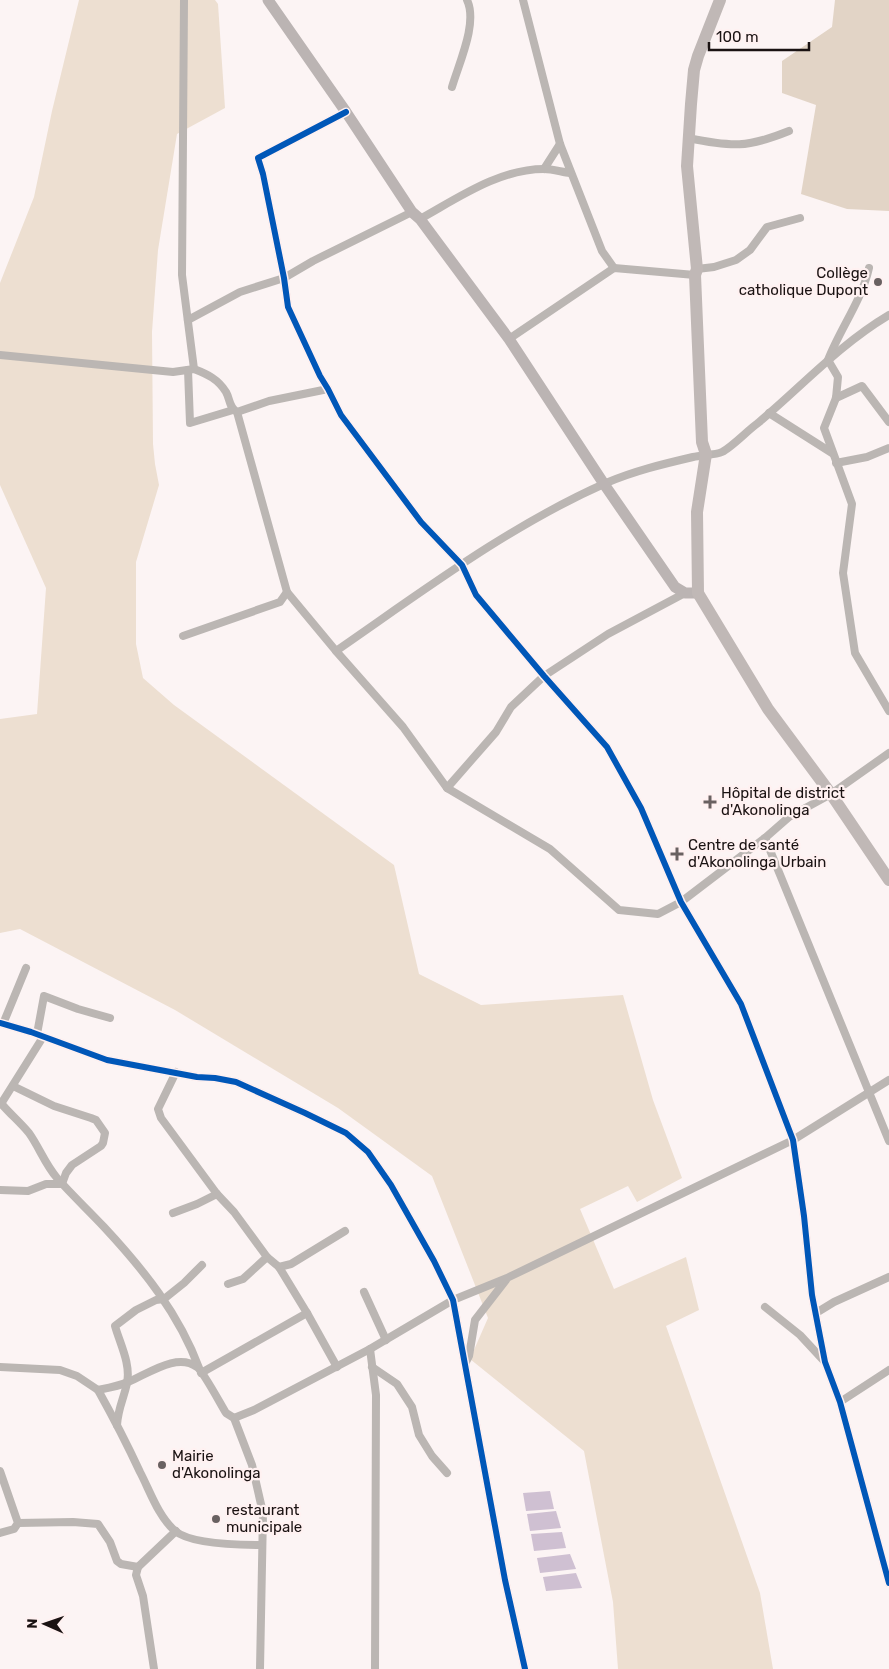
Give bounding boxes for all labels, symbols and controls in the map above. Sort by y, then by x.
scale bar [709,20,809,52]
text: 100 m [716,28,758,46]
place label: Collège catholique Dupont [739,264,868,299]
marker: Collège catholique Dupont [872,276,884,288]
place label: Hôpital de district d'Akonolinga [721,784,845,819]
marker: Hôpital de district d'Akonolinga [703,795,717,809]
place label: Centre de santé d'Akonolinga Urbain [688,836,826,871]
marker: Centre de santé d'Akonolinga Urbain [670,847,684,861]
place label: Mairie d'Akonolinga [172,1447,261,1482]
marker: Mairie d'Akonolinga [156,1459,168,1471]
place label: restaurant municipale [226,1501,302,1536]
marker: restaurant municipale [210,1513,222,1525]
north arrow [20,1599,70,1649]
text: N [24,1618,41,1629]

